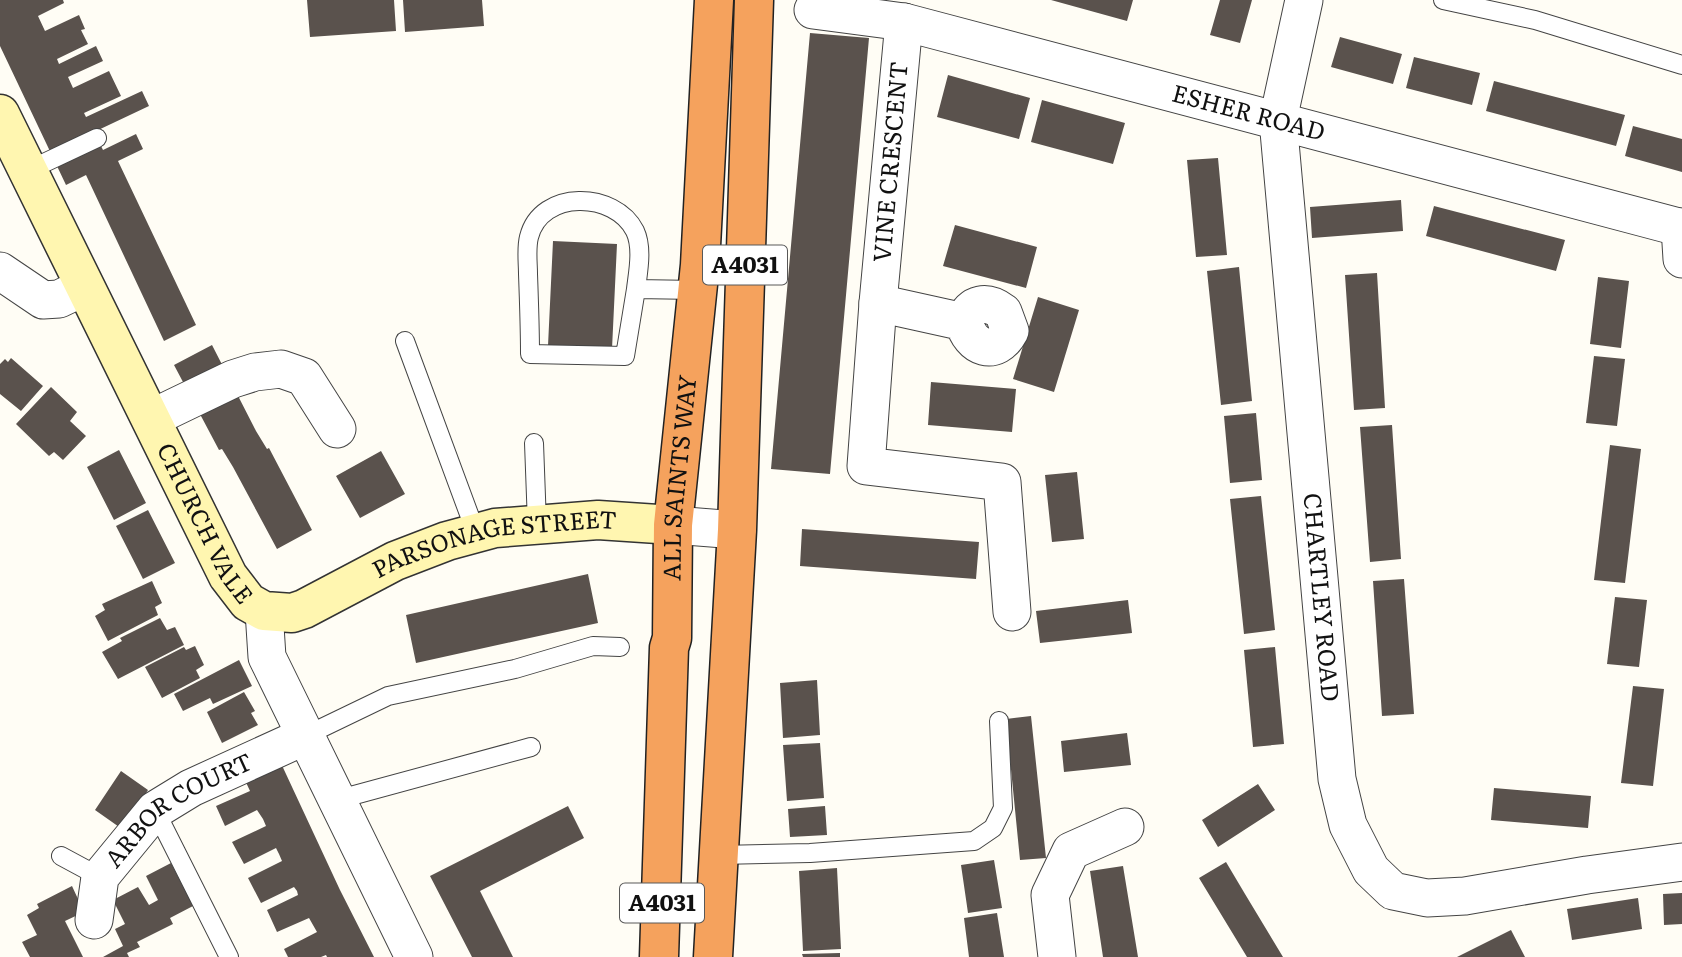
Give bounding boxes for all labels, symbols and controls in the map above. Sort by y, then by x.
street label: VINE CRESCENT [862,60,915,264]
street label: ESHER ROAD [1169,74,1329,148]
road number: A4031 [703,246,787,284]
street label: ALL SAINTS WAY [653,373,703,581]
street label: CHURCH VALE [150,436,263,610]
street label: CHARTLEY ROAD [1296,491,1350,703]
street label: PARSONAGE STREET [365,500,618,585]
street label: ARBOR COURT [95,742,257,874]
road number: A4031 [620,884,704,922]

